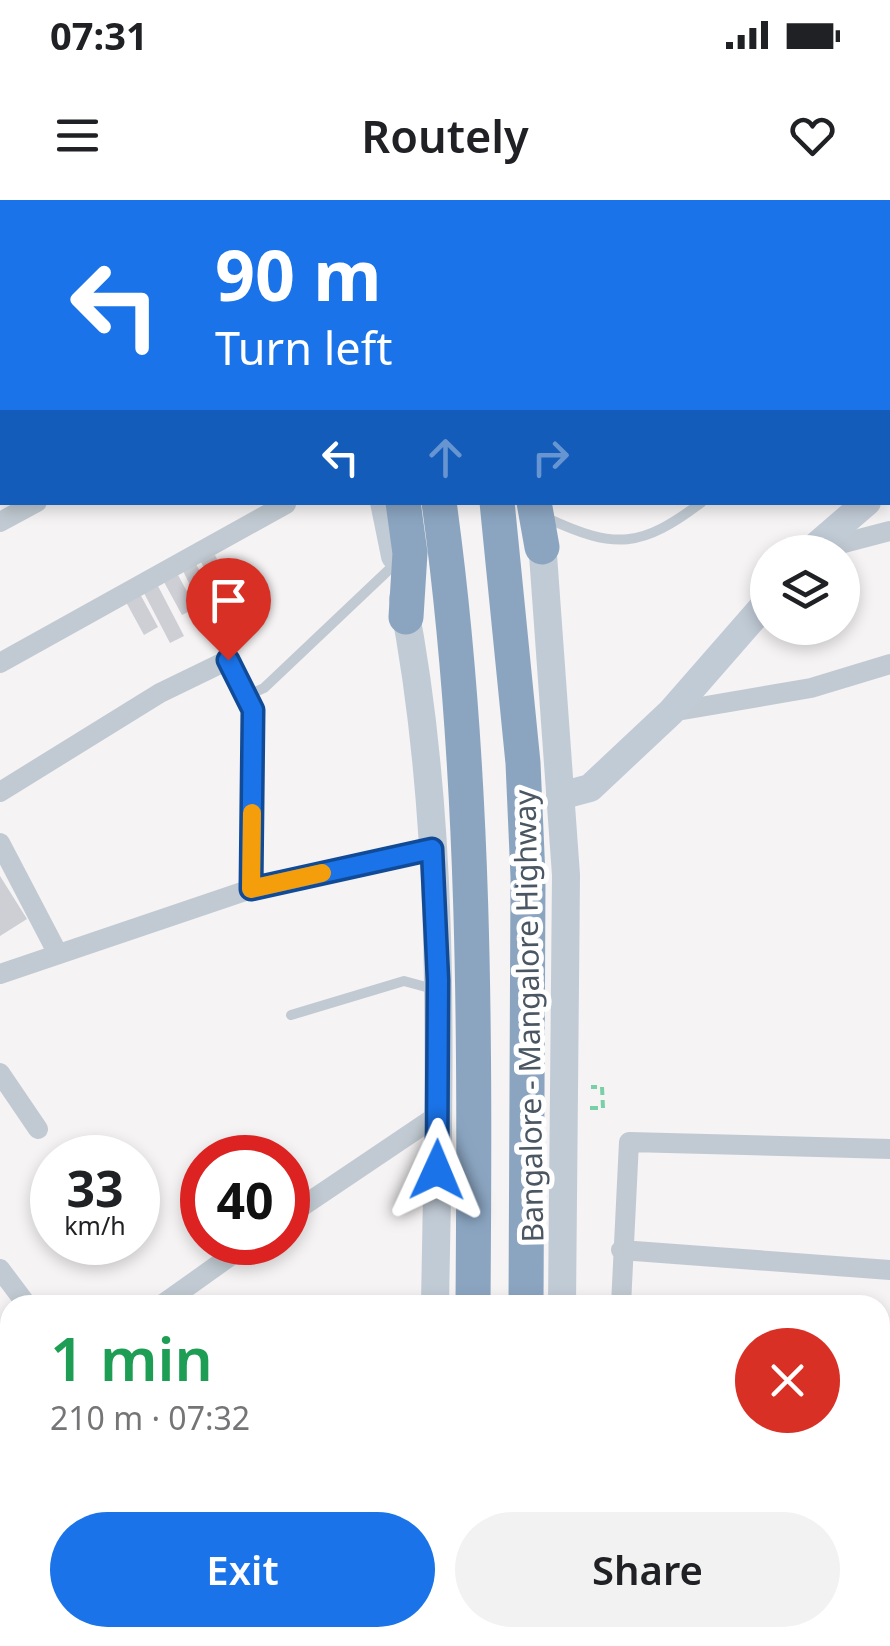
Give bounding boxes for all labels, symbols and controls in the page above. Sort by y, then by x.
text: 07:31 [50,9,148,61]
text: Routely [361,105,529,166]
icon: menu [50,108,105,163]
icon: heart [785,108,840,163]
text: 90 m [215,226,382,322]
icon: left [50,240,180,370]
text: Turn left [215,317,392,378]
icon: left [313,430,368,485]
icon: ahead [418,430,473,485]
icon: right [523,430,578,485]
map controls [750,535,860,645]
button: layers [750,535,860,645]
pin [186,558,271,661]
icon: arrive [201,573,256,628]
street label: Bangalore - Mangalore Highway [504,789,552,1243]
position arrow [385,1118,489,1222]
speed limit sign: 40 [180,1135,310,1265]
text: 33 [66,1154,124,1222]
text: km/h [64,1208,126,1242]
text: 1 min [50,1317,213,1399]
button: close [735,1328,840,1433]
text: 210 m · 07:32 [50,1396,250,1439]
button: Exit [50,1512,435,1627]
button: Share [455,1512,840,1627]

